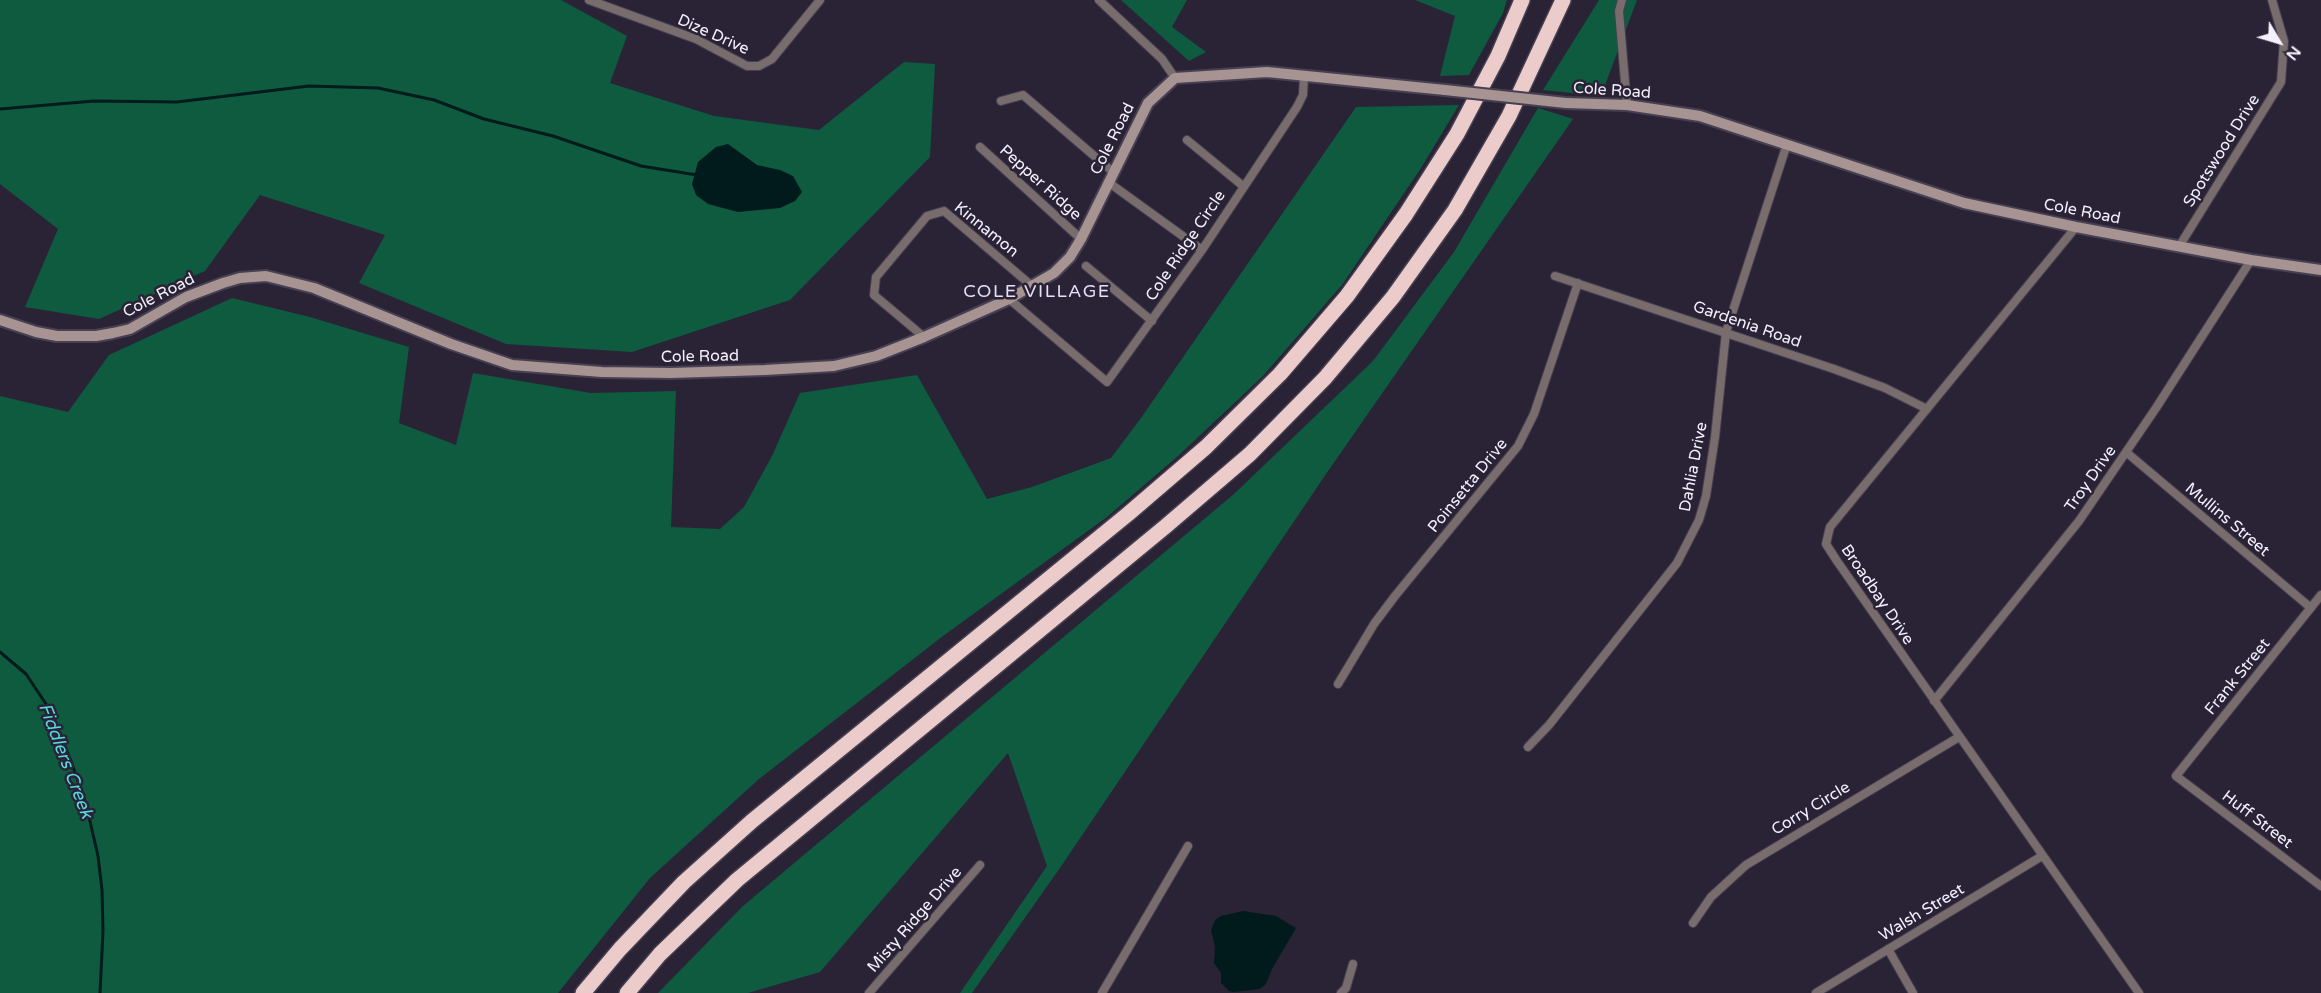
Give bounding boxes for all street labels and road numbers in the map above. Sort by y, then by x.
street label: Dize Drive [674,11,752,59]
street label: Cole Road [1572,79,1652,103]
street label: Spotswood Drive [2180,91,2264,211]
street label: Cole Road [1087,100,1139,178]
street label: Pepper Ridge [995,141,1085,225]
street label: Cole Ridge Circle [1142,187,1230,305]
street label: Cole Road [2042,195,2122,229]
street label: Kinnamon [950,198,1022,262]
street label: Cole Road [120,270,198,322]
street label: Gardenia Road [1690,297,1804,353]
street label: Cole Road [661,347,739,367]
street label: Dahlia Drive [1676,420,1712,514]
street label: Poinsetta Drive [1424,435,1512,537]
street label: Troy Drive [2061,442,2121,516]
street label: Mullins Street [2181,479,2273,561]
street label: Broadbay Drive [1836,541,1918,649]
street label: Frank Street [2201,635,2275,719]
street label: Corry Circle [1768,778,1854,840]
street label: Huff Street [2218,787,2296,853]
street label: Misty Ridge Drive [864,863,966,977]
street label: Walsh Street [1876,880,1968,946]

